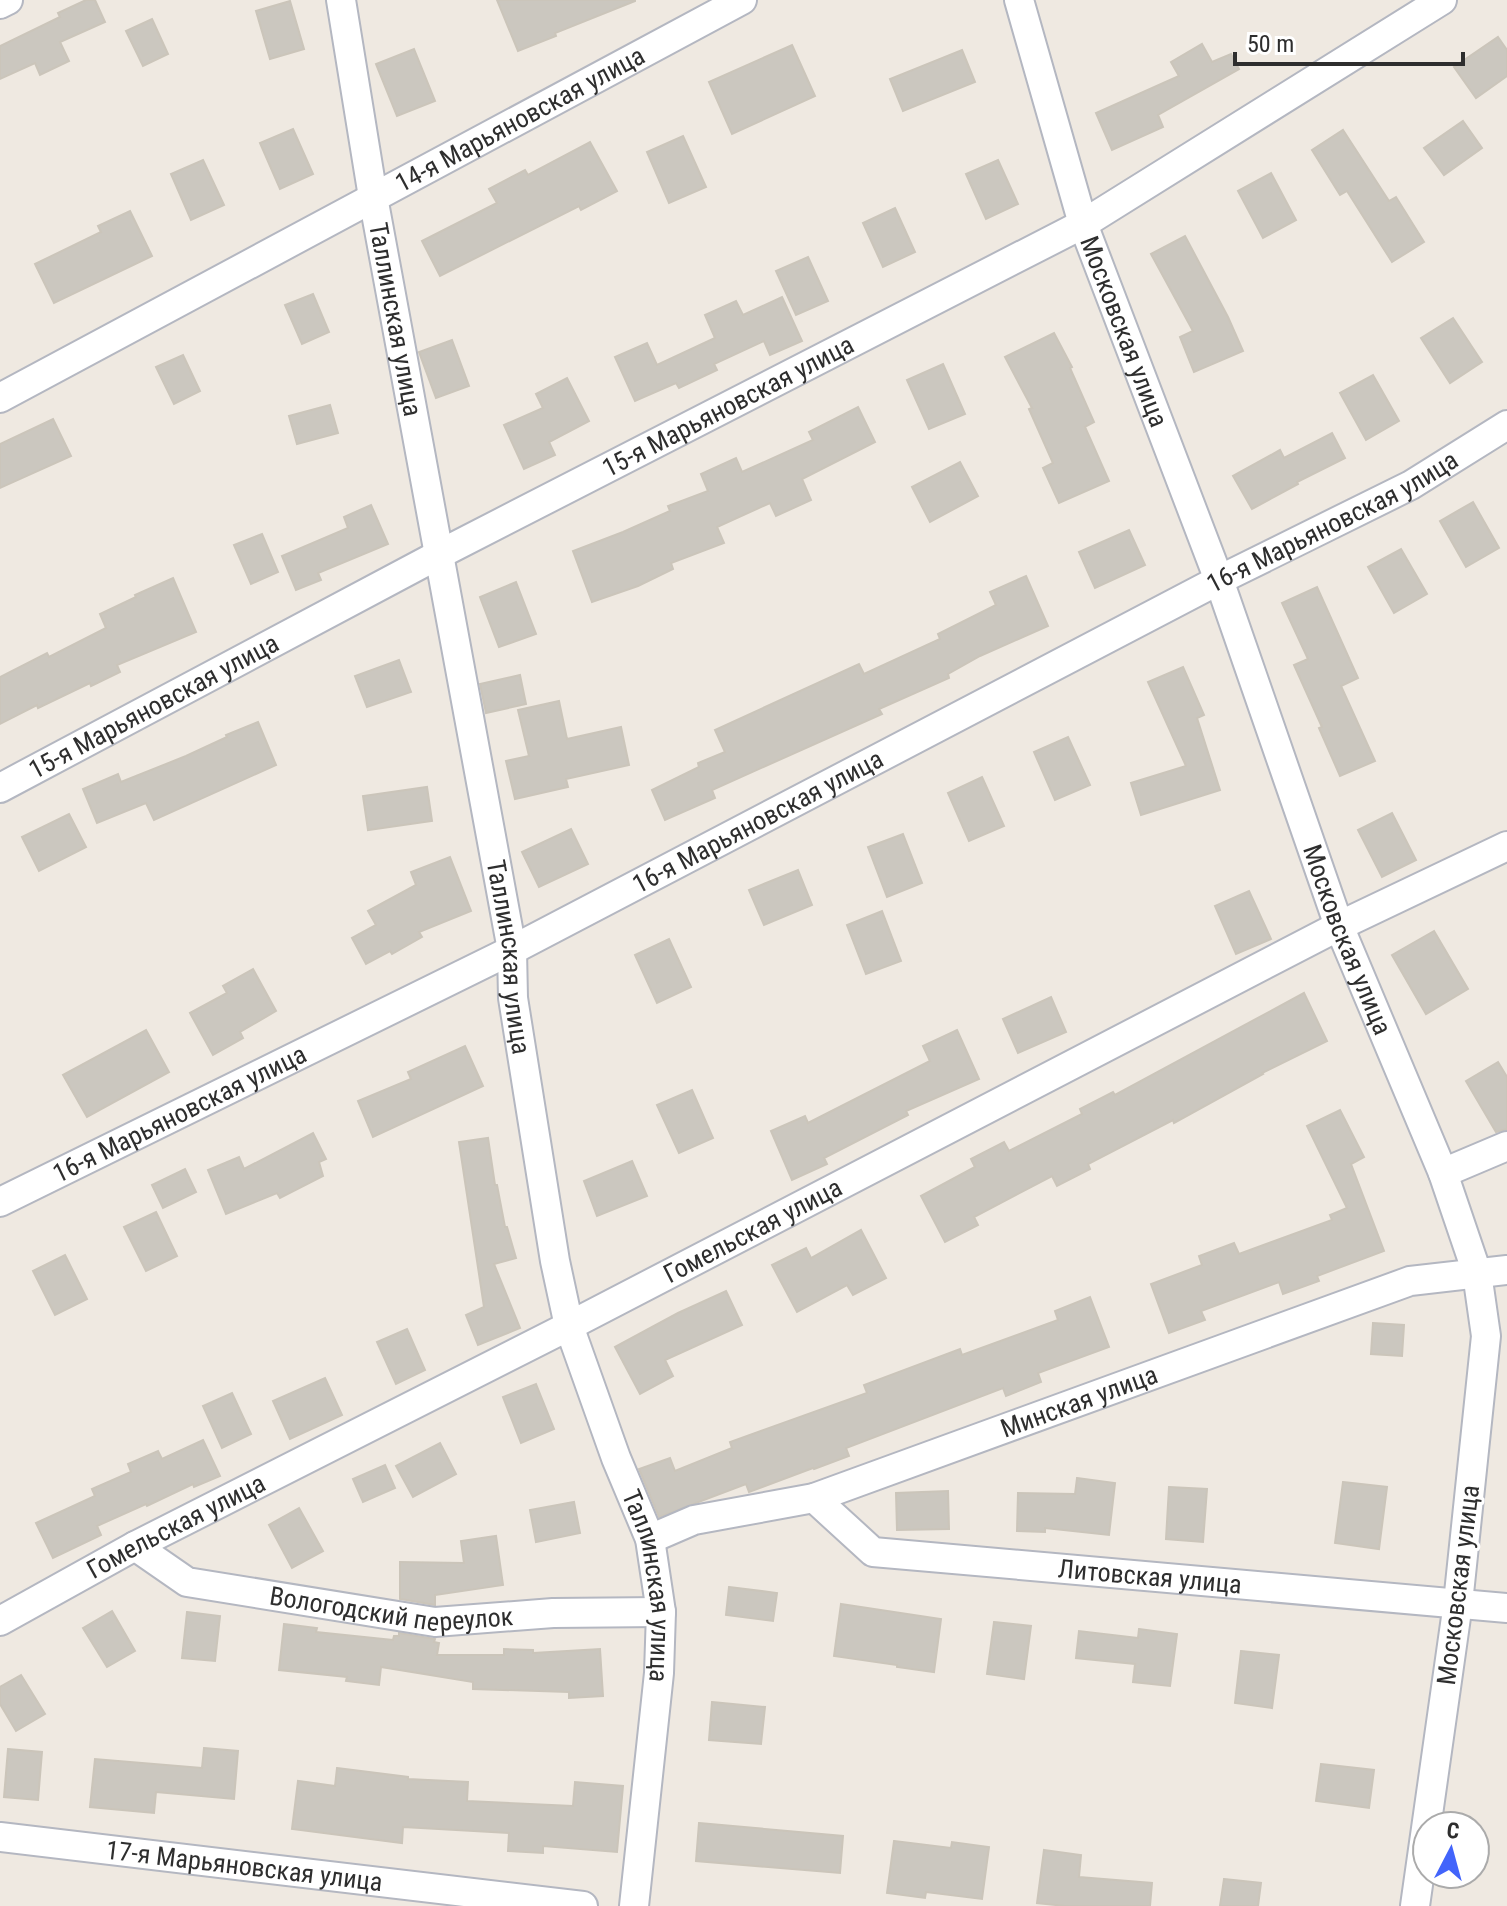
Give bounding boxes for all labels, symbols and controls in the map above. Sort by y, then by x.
scale bar [1235,16,1463,66]
text: 50 m [1247,30,1294,58]
street label: 14-я Марьяновская улица [390,40,650,198]
street label: Таллинская улица [363,220,428,418]
street label: Московская улица [1074,232,1174,431]
street label: 15-я Марьяновская улица [597,329,859,483]
street label: 16-я Марьяновская улица [1202,445,1463,599]
street label: 15-я Марьяновская улица [24,628,284,785]
street label: 16-я Марьяновская улица [627,744,888,899]
street label: Московская улица [1297,841,1398,1039]
street label: Таллинская улица [481,857,537,1056]
street label: 16-я Марьяновская улица [48,1039,311,1189]
street label: Гомельская улица [659,1172,847,1289]
street label: Минская улица [997,1359,1162,1444]
street label: Гомельская улица [82,1468,270,1585]
street label: Московская улица [1431,1483,1485,1687]
street label: Таллинская улица [616,1485,676,1684]
street label: Литовская улица [1057,1553,1243,1600]
street label: Вологодский переулок [268,1581,515,1637]
north arrow [1411,1810,1491,1890]
text: С [1445,1818,1461,1844]
street label: 17-я Марьяновская улица [104,1835,384,1897]

